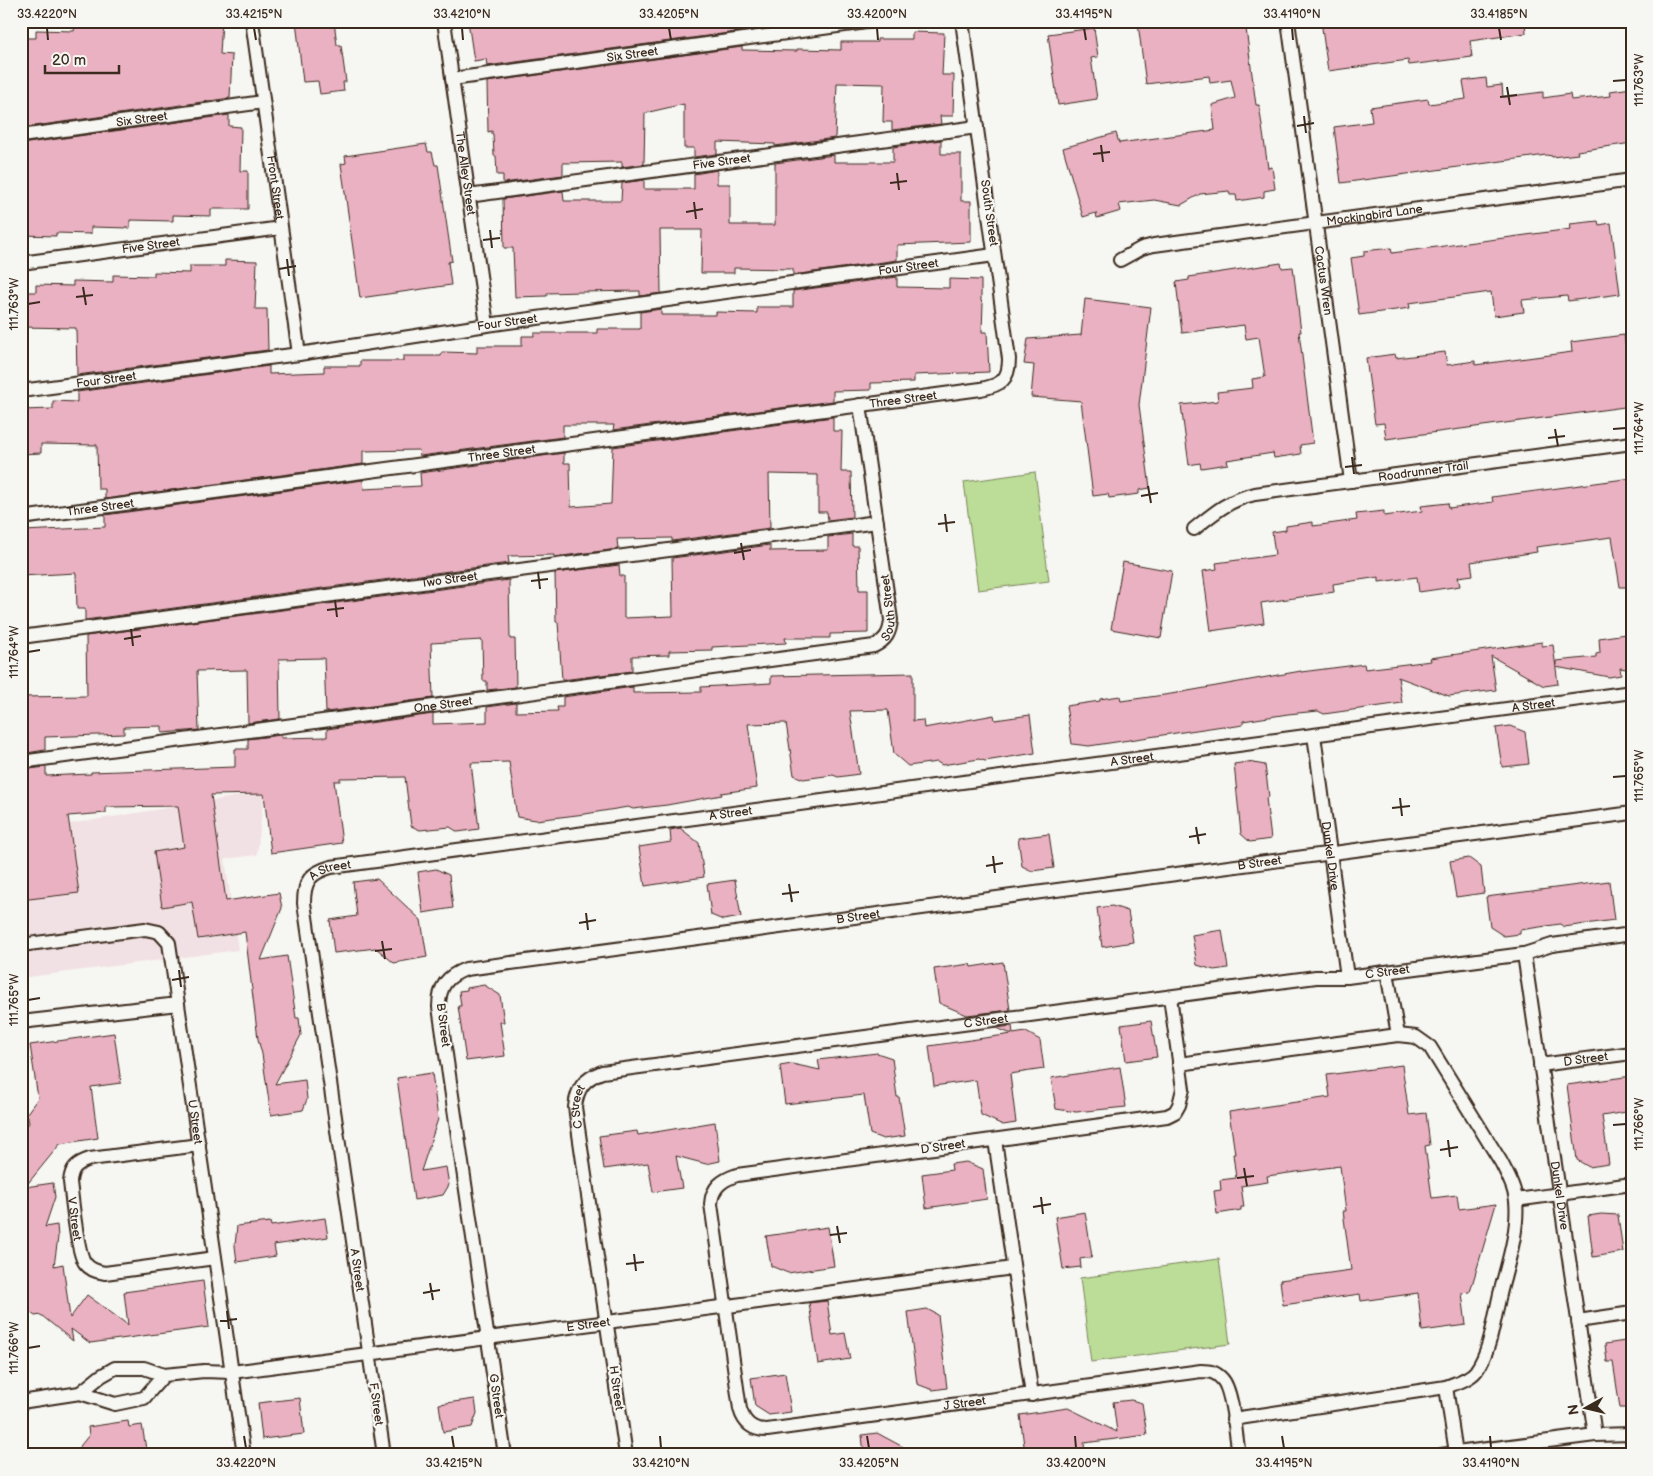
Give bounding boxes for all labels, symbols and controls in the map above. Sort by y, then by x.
text: 33.4220°N [17,7,77,22]
text: 33.4215°N [225,7,283,22]
text: 33.4210°N [433,7,491,22]
text: 33.4205°N [639,7,699,22]
text: 33.4200°N [847,7,907,22]
text: 33.4195°N [1055,7,1113,22]
text: 33.4190°N [1263,7,1321,22]
text: 33.4185°N [1470,7,1528,22]
scale bar [45,42,119,74]
street label: Six Street [606,43,659,65]
text: 20 m [52,51,86,70]
text: 111.763°W [1632,53,1647,107]
street label: Six Street [115,108,169,130]
street label: The Alley Street [452,131,479,217]
street label: Five Street [692,150,752,173]
street label: Front Street [264,154,287,221]
street label: South Street [977,179,1001,247]
street label: Mockingbird Lane [1325,201,1424,229]
street label: Five Street [121,234,181,257]
street label: Cactus Wren [1311,245,1336,316]
street label: Four Street [877,255,940,278]
text: 111.763°W [7,277,22,331]
street label: Four Street [476,311,538,334]
street label: Four Street [75,368,138,391]
street label: Three Street [868,387,938,411]
text: 111.764°W [1632,402,1647,454]
street label: Three Street [467,441,537,465]
street label: Roadrunner Trail [1377,458,1470,485]
street label: Three Street [66,495,135,519]
street label: Two Street [420,568,479,591]
street label: South Street [877,573,898,644]
text: 111.764°W [7,626,22,678]
street label: One Street [413,693,474,716]
street label: A Street [1511,695,1556,716]
street label: A Street [1110,749,1155,770]
text: 111.765°W [1632,750,1647,802]
street label: A Street [708,803,753,824]
street label: Dunkel Drive [1318,821,1343,891]
street label: B Street [1237,852,1283,873]
street label: A Street [306,857,352,883]
street label: B Street [835,906,881,927]
street label: C Street [1364,961,1411,982]
text: 111.765°W [7,974,22,1026]
street label: B Street [433,1002,453,1048]
street label: C Street [963,1011,1009,1031]
street label: D Street [1562,1049,1609,1069]
street label: C Street [567,1081,588,1130]
text: 111.766°W [1632,1097,1647,1151]
street label: U Street [185,1099,206,1145]
street label: D Street [920,1136,966,1158]
street label: Dunkel Drive [1547,1160,1572,1231]
street label: V Street [64,1196,85,1242]
street label: A Street [347,1248,367,1293]
street label: E Street [566,1314,611,1335]
text: 111.766°W [7,1321,22,1375]
street label: H Street [605,1365,627,1411]
street label: G Street [485,1373,507,1420]
street label: F Street [366,1382,386,1427]
north arrow [1560,1384,1610,1434]
street label: J Street [943,1393,987,1413]
text: N [1564,1403,1583,1416]
text: 33.4220°N [216,1456,276,1471]
text: 33.4215°N [425,1456,483,1471]
text: 33.4210°N [632,1456,690,1471]
text: 33.4205°N [839,1456,899,1471]
text: 33.4200°N [1046,1456,1106,1471]
text: 33.4195°N [1255,1456,1313,1471]
text: 33.4190°N [1462,1456,1520,1471]

